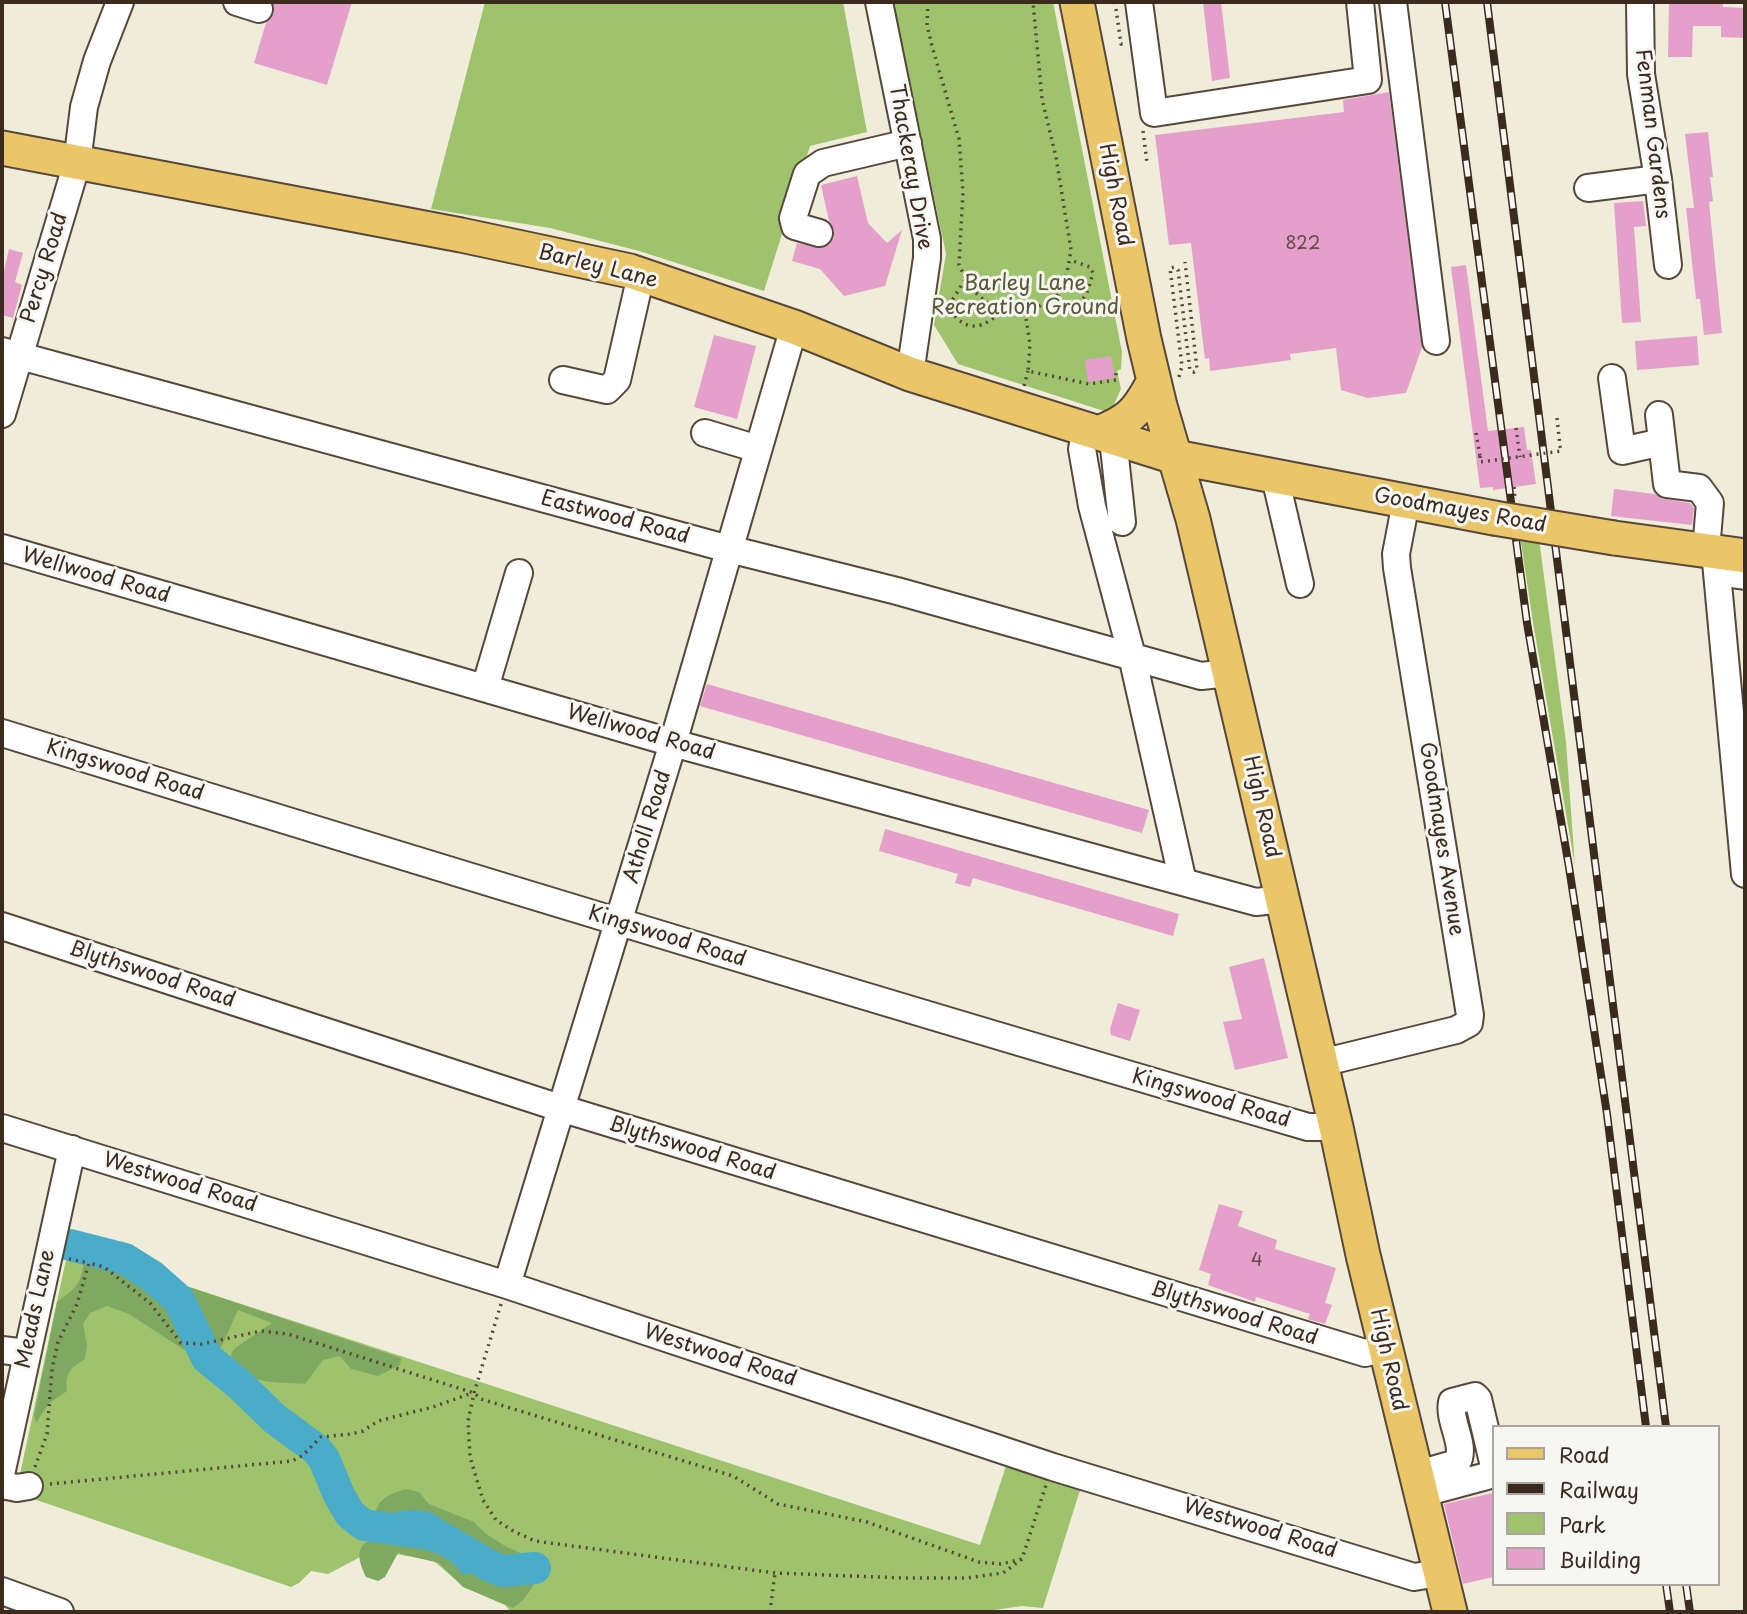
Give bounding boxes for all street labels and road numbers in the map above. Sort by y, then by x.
street label: Fenman Gardens [1629,48,1675,220]
street label: Thackeray Drive [883,82,937,252]
street label: High Road [1093,141,1137,249]
street label: Percy Road [16,210,74,326]
street label: Barley Lane [536,240,660,294]
street label: Goodmayes Road [1372,483,1548,539]
street label: Eastwood Road [538,486,692,550]
street label: Wellwood Road [19,543,173,609]
street label: Wellwood Road [564,700,718,766]
street label: Kingswood Road [43,735,207,807]
street label: Goodmayes Avenue [1413,740,1469,938]
street label: High Road [1237,753,1285,861]
street label: Atholl Road [619,767,677,887]
street label: Kingswood Road [585,901,749,973]
street label: Blythswood Road [66,936,238,1014]
street label: Kingswood Road [1129,1064,1293,1134]
street label: Blythswood Road [605,1112,779,1186]
street label: Westwood Road [100,1148,260,1218]
street label: Meads Lane [11,1247,61,1371]
street label: Blythswood Road [1147,1277,1321,1351]
street label: High Road [1364,1306,1412,1414]
street label: Westwood Road [640,1319,800,1393]
street label: Westwood Road [1180,1494,1340,1564]

